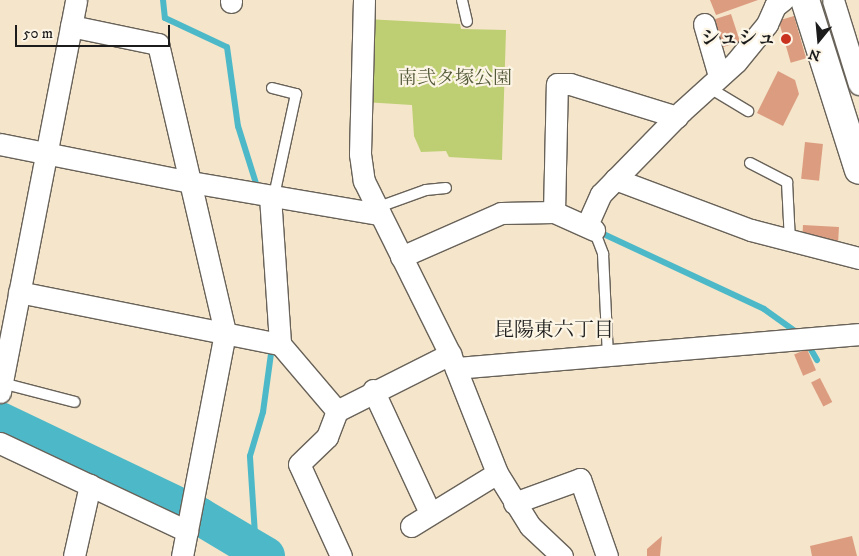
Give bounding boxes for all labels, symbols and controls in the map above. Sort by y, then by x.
scale bar [18,15,172,47]
north arrow [794,15,844,65]
text: 50 m [23,24,53,43]
place label: シュシュ [700,28,776,50]
marker: シュシュ [780,33,792,45]
text: N [806,44,823,65]
park label: 南弐タ塚公園 [398,68,512,90]
district label: 昆陽東六丁目 [494,318,614,342]

